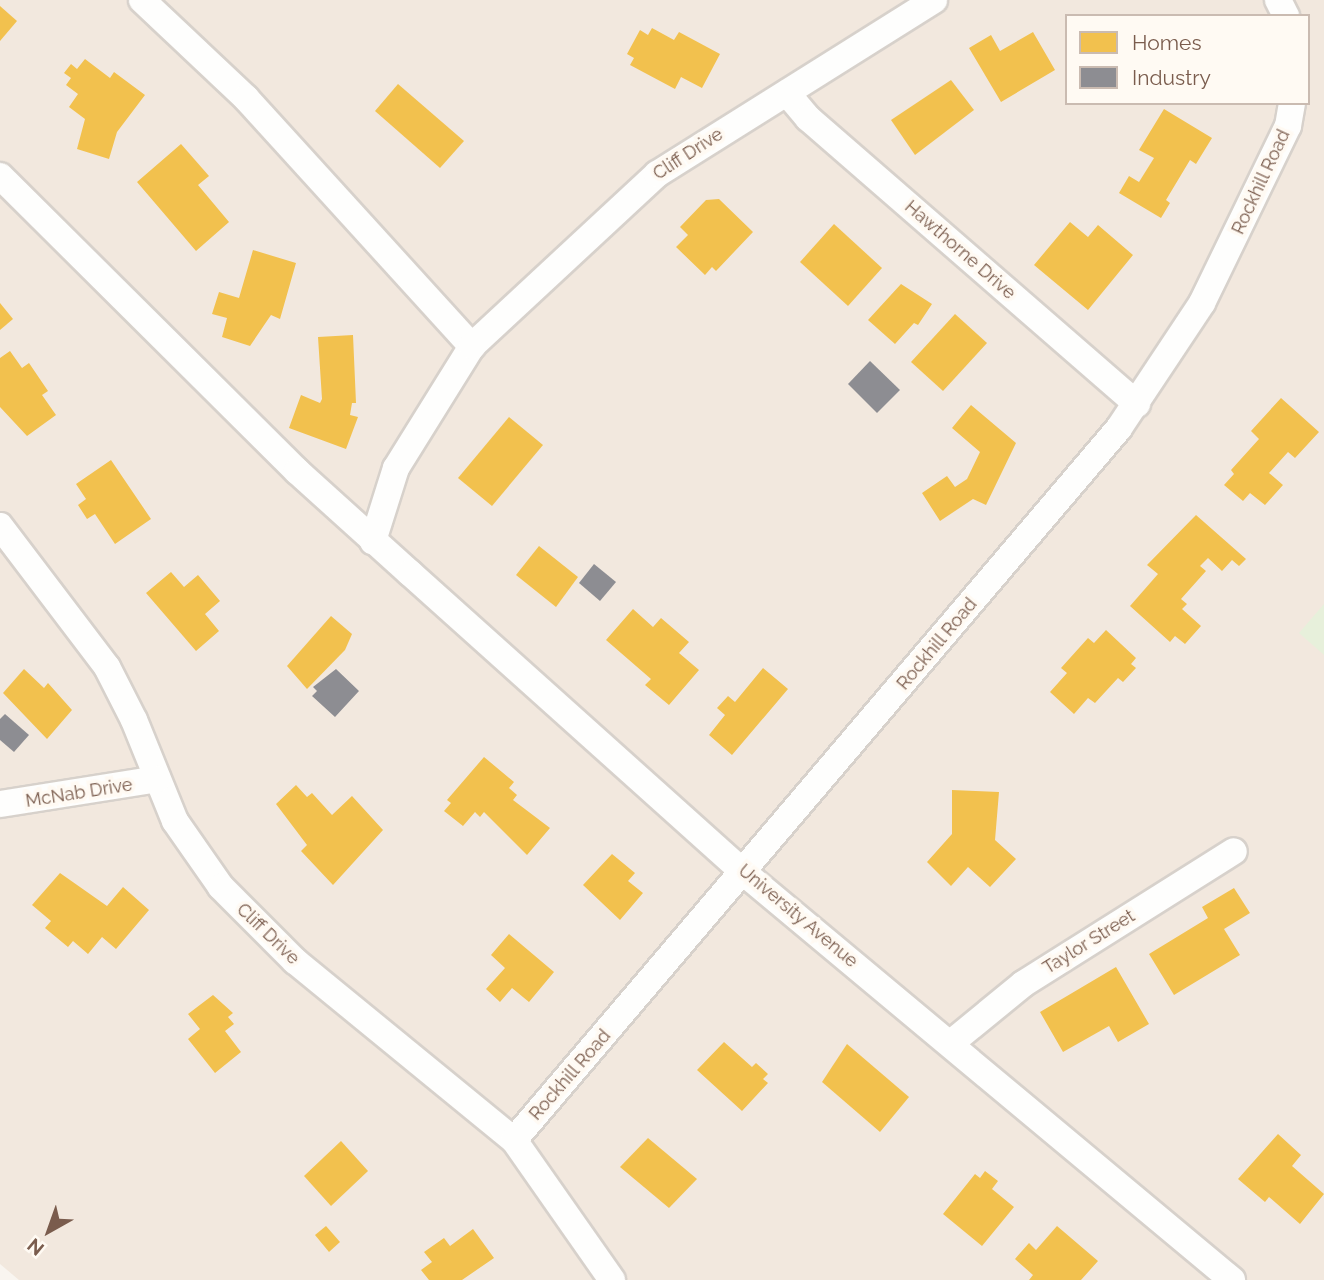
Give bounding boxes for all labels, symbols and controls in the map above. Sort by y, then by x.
legend [1065,14,1310,105]
text: Homes [1132,30,1202,55]
text: Industry [1132,65,1211,90]
street label: Cliff Drive [649,123,727,185]
street label: Rockhill Road [1227,126,1295,238]
street label: Hawthorne Drive [900,196,1020,304]
street label: Rockhill Road [892,594,982,694]
street label: McNab Drive [24,774,134,812]
street label: University Avenue [734,859,862,973]
street label: Cliff Drive [232,899,304,969]
street label: Taylor Street [1039,905,1139,979]
street label: Rockhill Road [525,1025,615,1125]
north arrow [14,1196,84,1266]
text: N [23,1234,48,1260]

